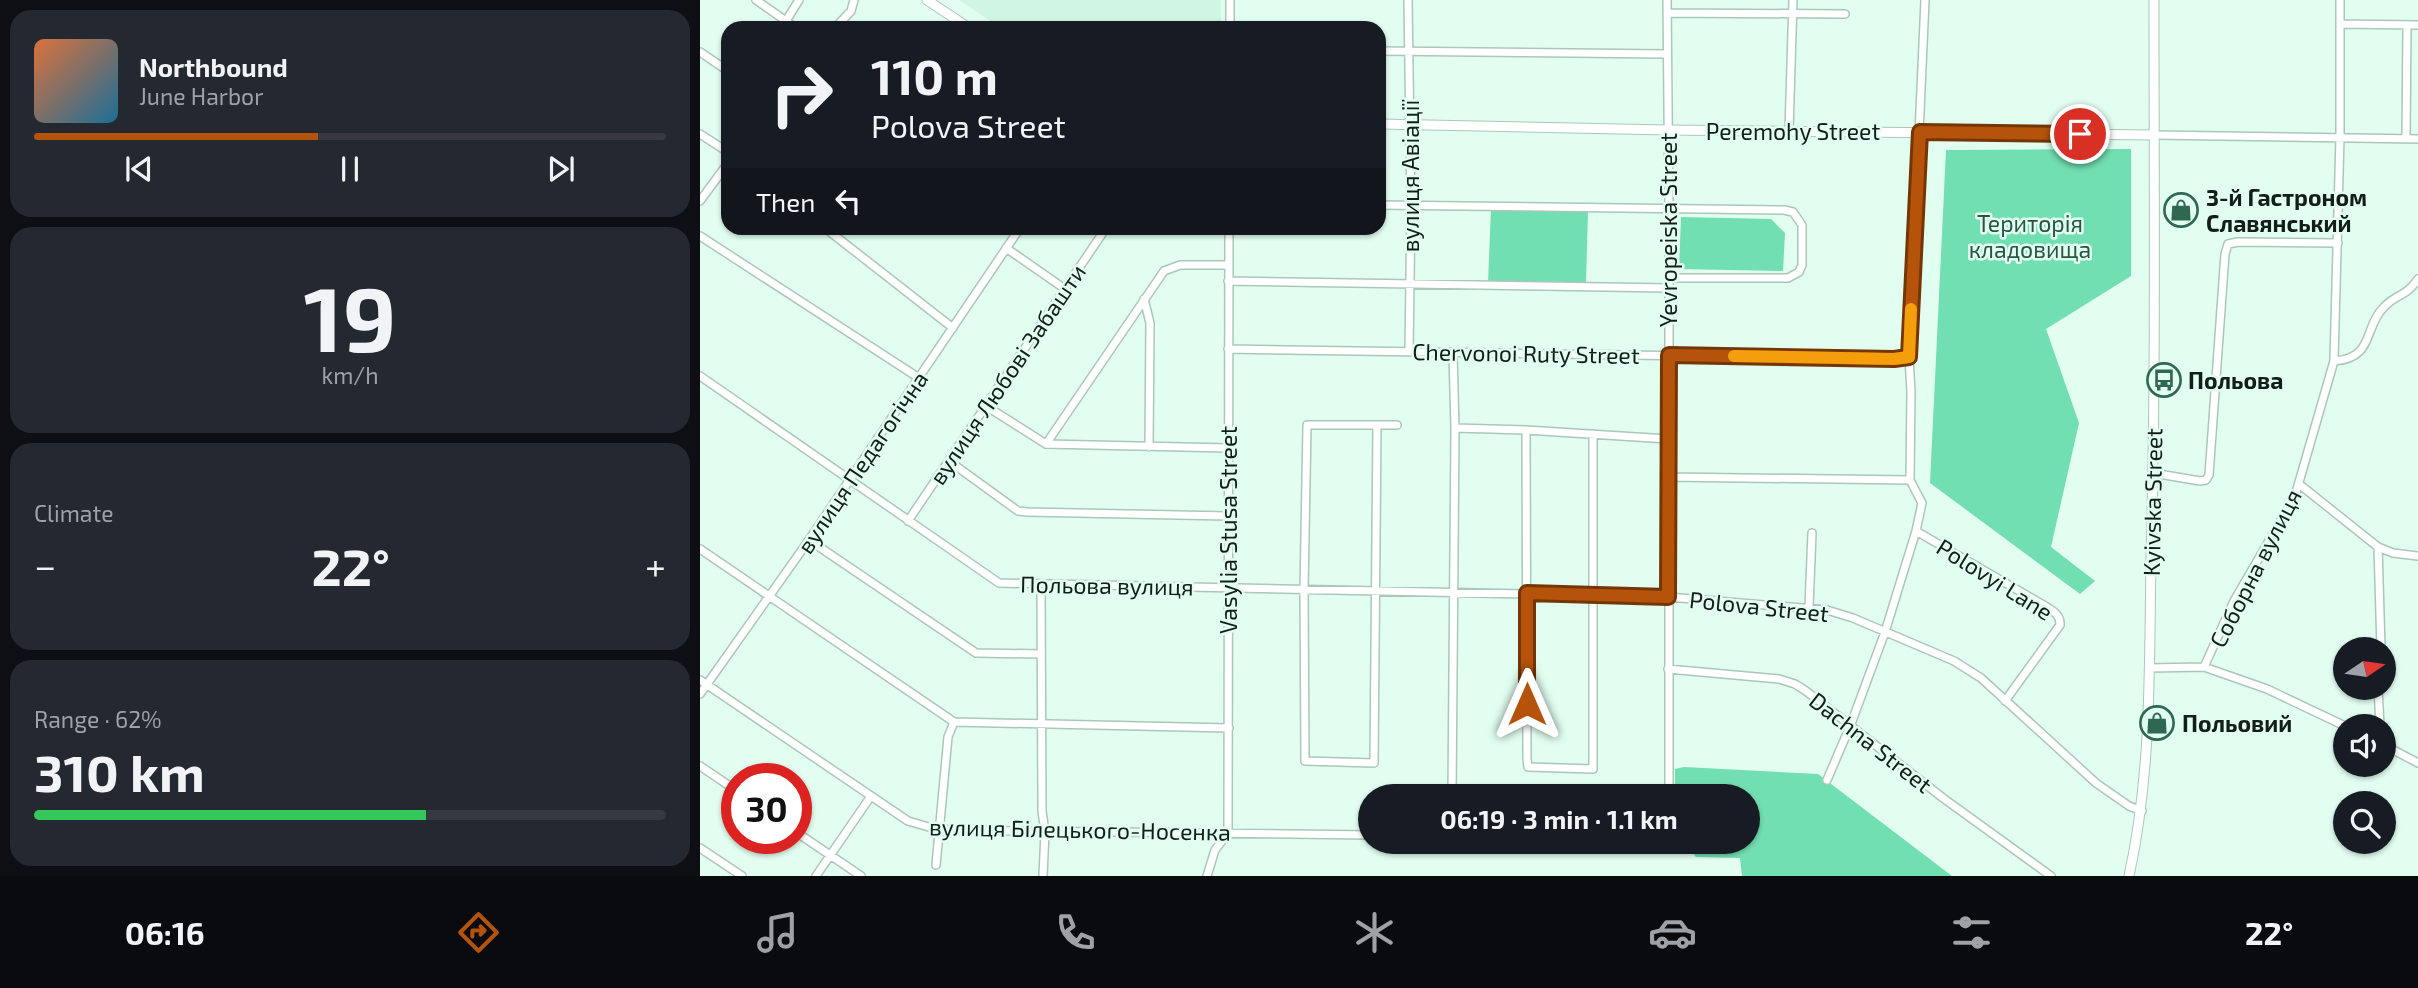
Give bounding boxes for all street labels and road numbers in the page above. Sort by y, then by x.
street label: вулиця Авіації [1396,100,1425,252]
street label: Peremohy Street [1706,117,1880,145]
street label: Yevropeiska Street [1654,133,1682,327]
street label: вулиця Любові Забашти [923,259,1092,490]
street label: Chervonoi Ruty Street [1412,337,1640,369]
street label: вулиця Педагогічна [791,366,934,559]
street label: Vasylia Stusa Street [1214,426,1242,634]
street label: Kyivska Street [2137,427,2167,576]
street label: Соборна вулиця [2203,484,2308,652]
street label: Polovyi Lane [1932,532,2058,626]
street label: Польова вулиця [1020,569,1194,602]
street label: Polova Street [1688,585,1830,627]
street label: Dachna Street [1804,686,1938,799]
street label: вулиця Білецького-Носенка [929,812,1231,847]

